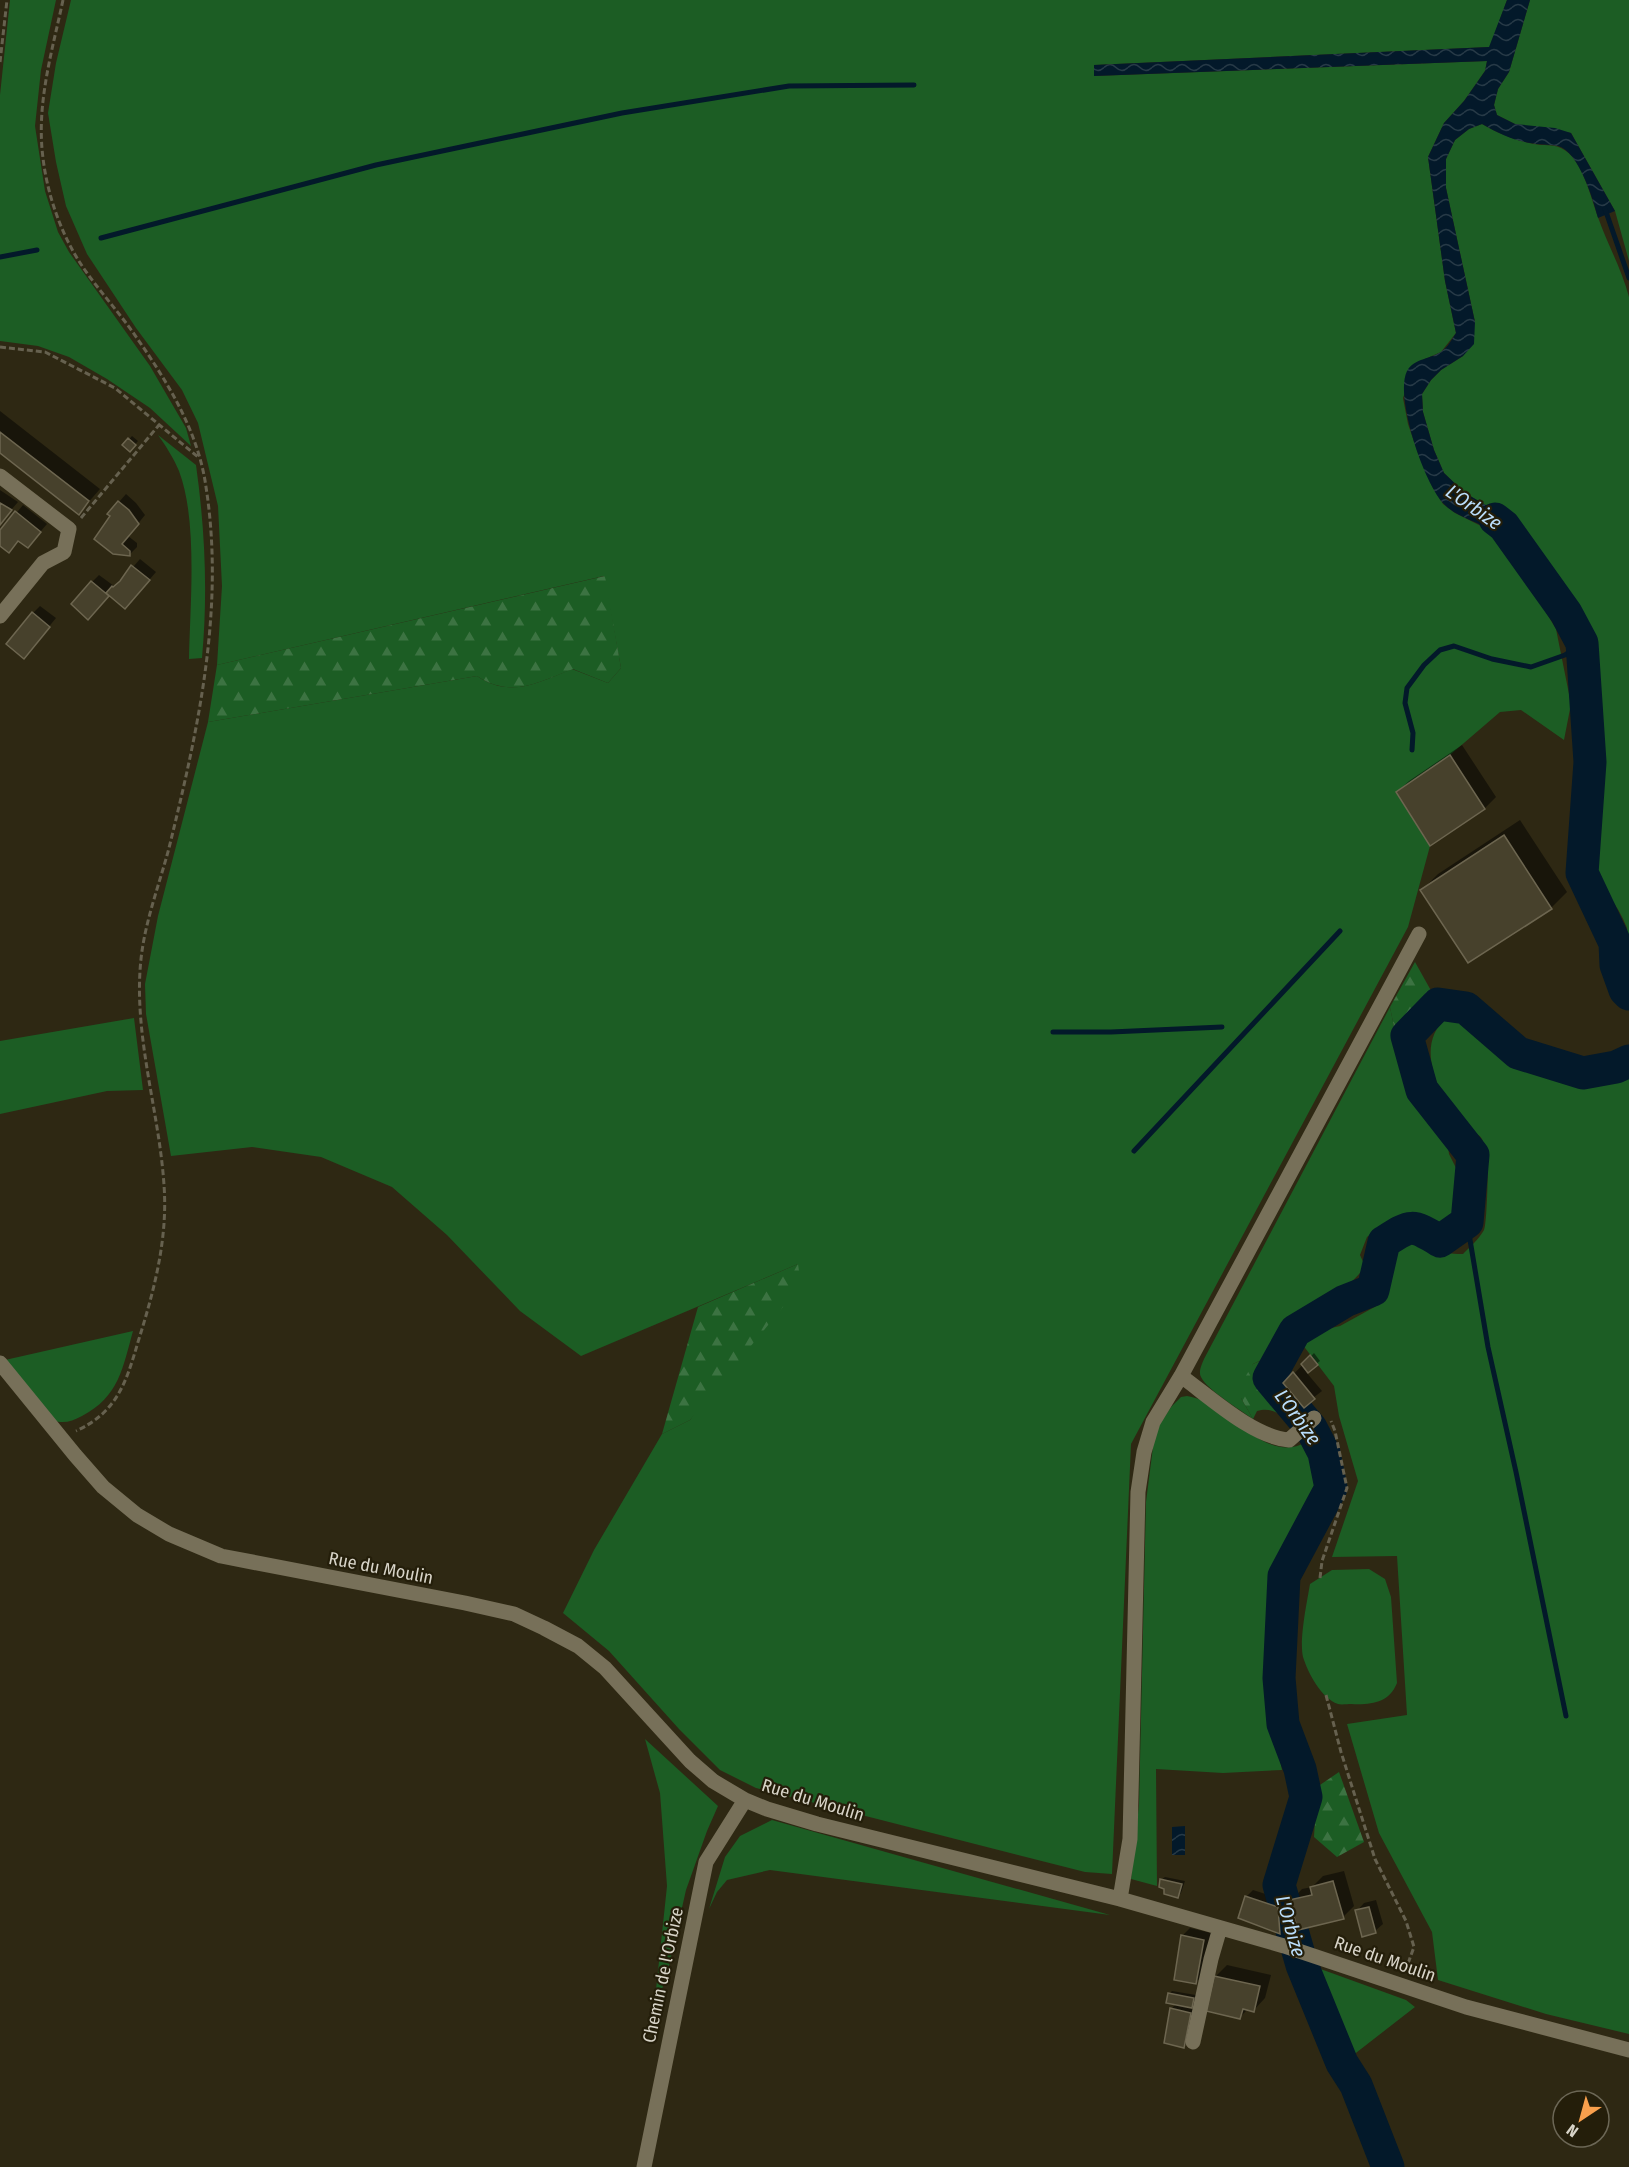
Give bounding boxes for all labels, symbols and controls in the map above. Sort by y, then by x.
water label: L'Orbize [1441,479,1507,535]
water label: L'Orbize [1270,1384,1327,1450]
street label: Rue du Moulin [327,1547,435,1589]
street label: Rue du Moulin [759,1774,867,1826]
water label: L'Orbize [1271,1892,1311,1960]
street label: Chemin de l'Orbize [638,1905,688,2045]
street label: Rue du Moulin [1331,1931,1439,1987]
north arrow [1551,2089,1611,2149]
text: N [1563,2120,1582,2141]

